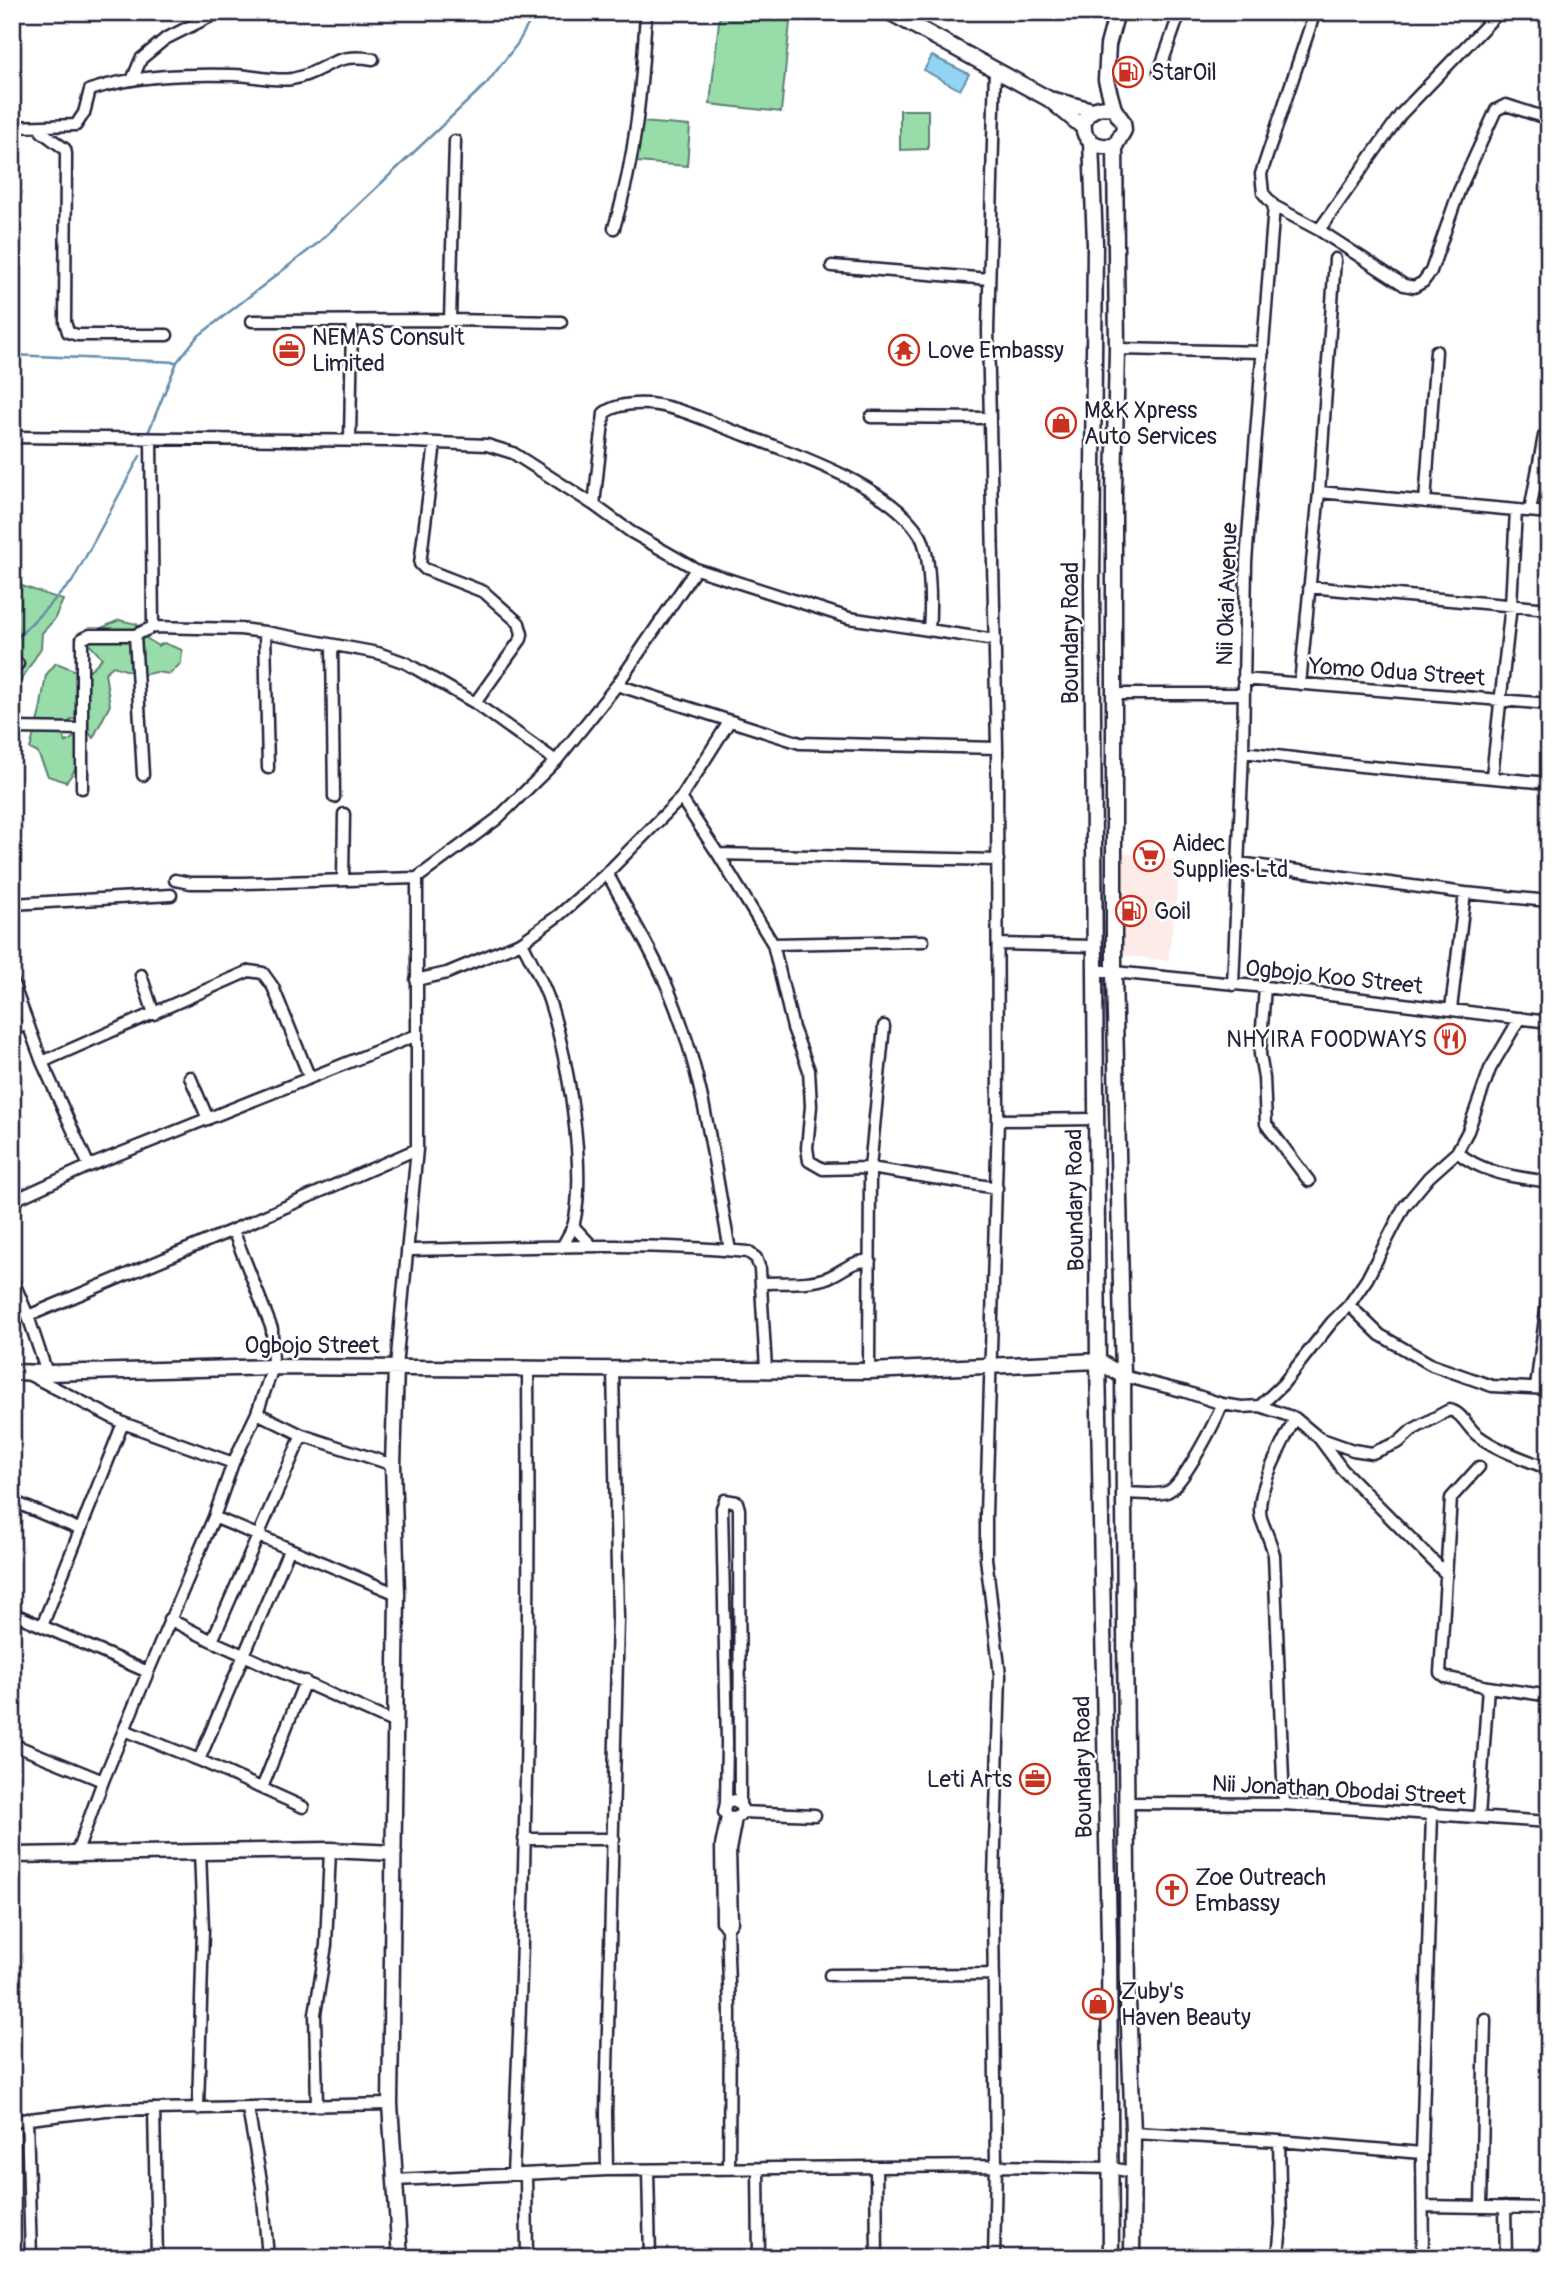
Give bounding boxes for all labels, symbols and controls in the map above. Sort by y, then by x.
fuel station icon: StarOil [1111,55,1145,89]
place label: StarOil [1151,58,1217,87]
place label: NEMAS Consult Limited [312,323,465,378]
office icon: NEMAS Consult Limited [272,333,306,367]
temple icon: Love Embassy [887,333,921,367]
place label: Love Embassy [927,336,1064,365]
place label: M&K Xpress Auto Services [1084,396,1217,451]
shop icon: M&K Xpress Auto Services [1044,406,1078,440]
street label: Nii Okai Avenue [1210,521,1244,666]
street label: Boundary Road [1056,562,1085,704]
street label: Yomo Odua Street [1307,651,1487,693]
place label: Aidec Supplies Ltd [1172,829,1288,884]
supermarket icon: Aidec Supplies Ltd [1132,839,1166,873]
fuel station icon: Goil [1114,894,1148,928]
place label: Goil [1154,897,1191,926]
street label: Ogbojo Koo Street [1244,953,1425,1001]
restaurant icon: NHYIRA FOODWAYS [1433,1022,1467,1056]
place label: NHYIRA FOODWAYS [1226,1025,1427,1054]
street label: Boundary Road [1059,1128,1091,1272]
street label: Ogbojo Street [245,1331,380,1360]
street label: Boundary Road [1067,1695,1099,1839]
office icon: Leti Arts [1018,1762,1052,1796]
place label: Leti Arts [927,1765,1012,1794]
street label: Nii Jonathan Obodai Street [1211,1769,1468,1811]
place label: Zoe Outreach Embassy [1195,1863,1326,1918]
church icon: Zoe Outreach Embassy [1155,1873,1189,1907]
place label: Zuby's Haven Beauty [1121,1977,1251,2032]
shop icon: Zuby's Haven Beauty [1081,1987,1115,2021]

